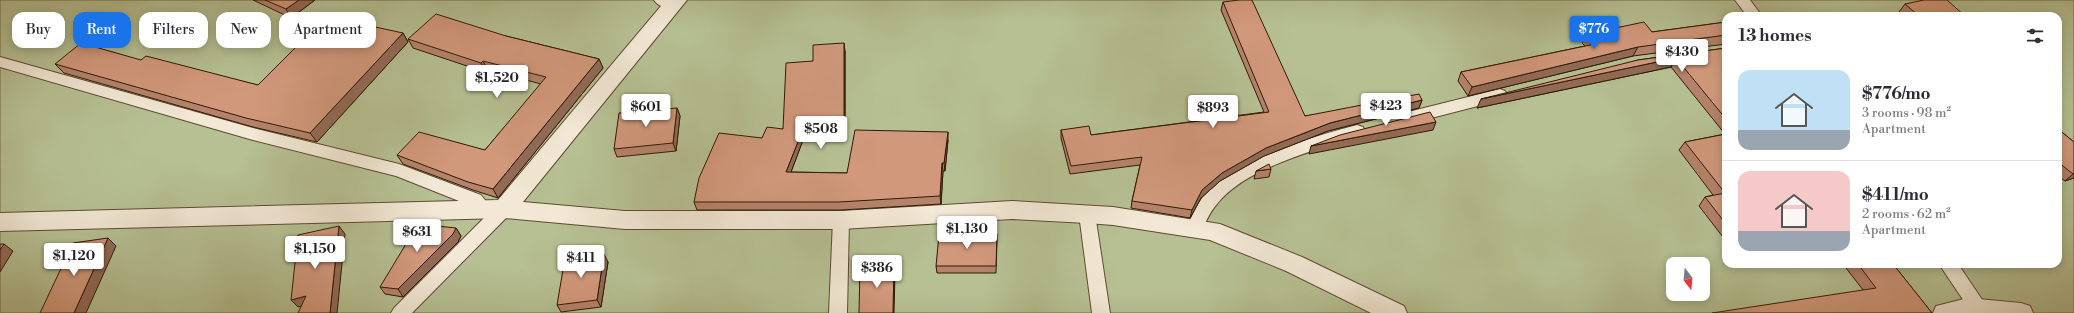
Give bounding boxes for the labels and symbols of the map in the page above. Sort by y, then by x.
pin: $776 [1570,16,1618,50]
pin: $430 [1658,39,1706,73]
pin: $1,520 [464,65,530,99]
pin: $423 [1362,93,1410,127]
pin: $601 [622,94,670,128]
pin: $893 [1189,95,1237,129]
pin: $508 [797,116,845,150]
pin: $1,130 [934,216,1000,250]
pin: $631 [393,219,441,253]
pin: $1,150 [282,236,348,270]
pin: $1,120 [41,243,107,277]
pin: $411 [557,245,605,279]
pin: $386 [853,255,901,289]
north arrow [1666,257,1710,301]

